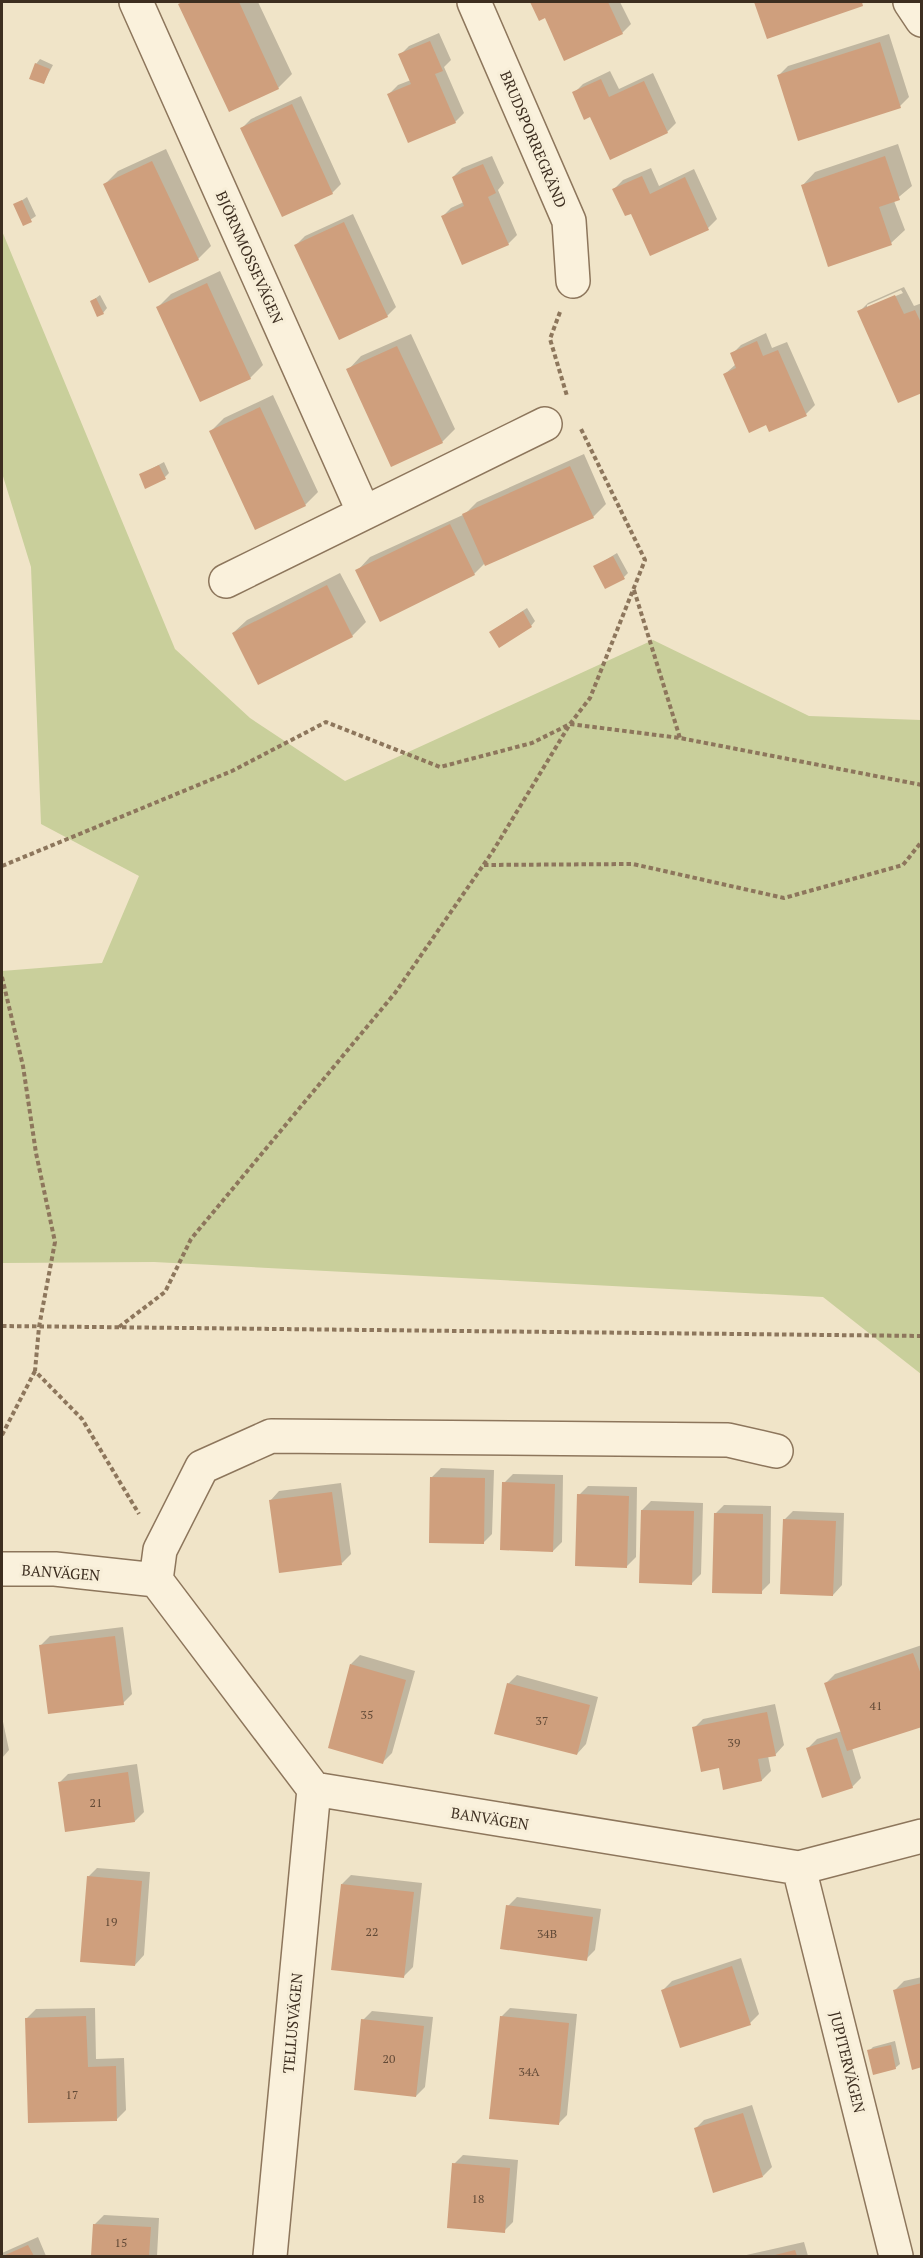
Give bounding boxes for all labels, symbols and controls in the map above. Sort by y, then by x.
street label: BRUDSPORREGRÄND [496,67,572,211]
street label: BJÖRNMOSSEVÄGEN [212,188,288,326]
street label: BANVÄGEN [21,1559,101,1585]
house number: 41 [870,1698,882,1713]
house number: 35 [361,1707,373,1722]
house number: 37 [536,1713,548,1728]
house number: 39 [728,1735,740,1750]
house number: 21 [90,1795,102,1810]
street label: BANVÄGEN [450,1802,530,1834]
house number: 19 [105,1914,117,1929]
house number: 22 [366,1924,378,1939]
house number: 34B [537,1926,557,1941]
street label: TELLUSVÄGEN [278,1972,306,2074]
street label: JUPITERVÄGEN [826,2009,870,2115]
house number: 20 [383,2051,395,2066]
house number: 34A [519,2064,540,2079]
house number: 17 [66,2087,78,2102]
house number: 18 [472,2191,484,2206]
house number: 15 [115,2235,127,2250]

